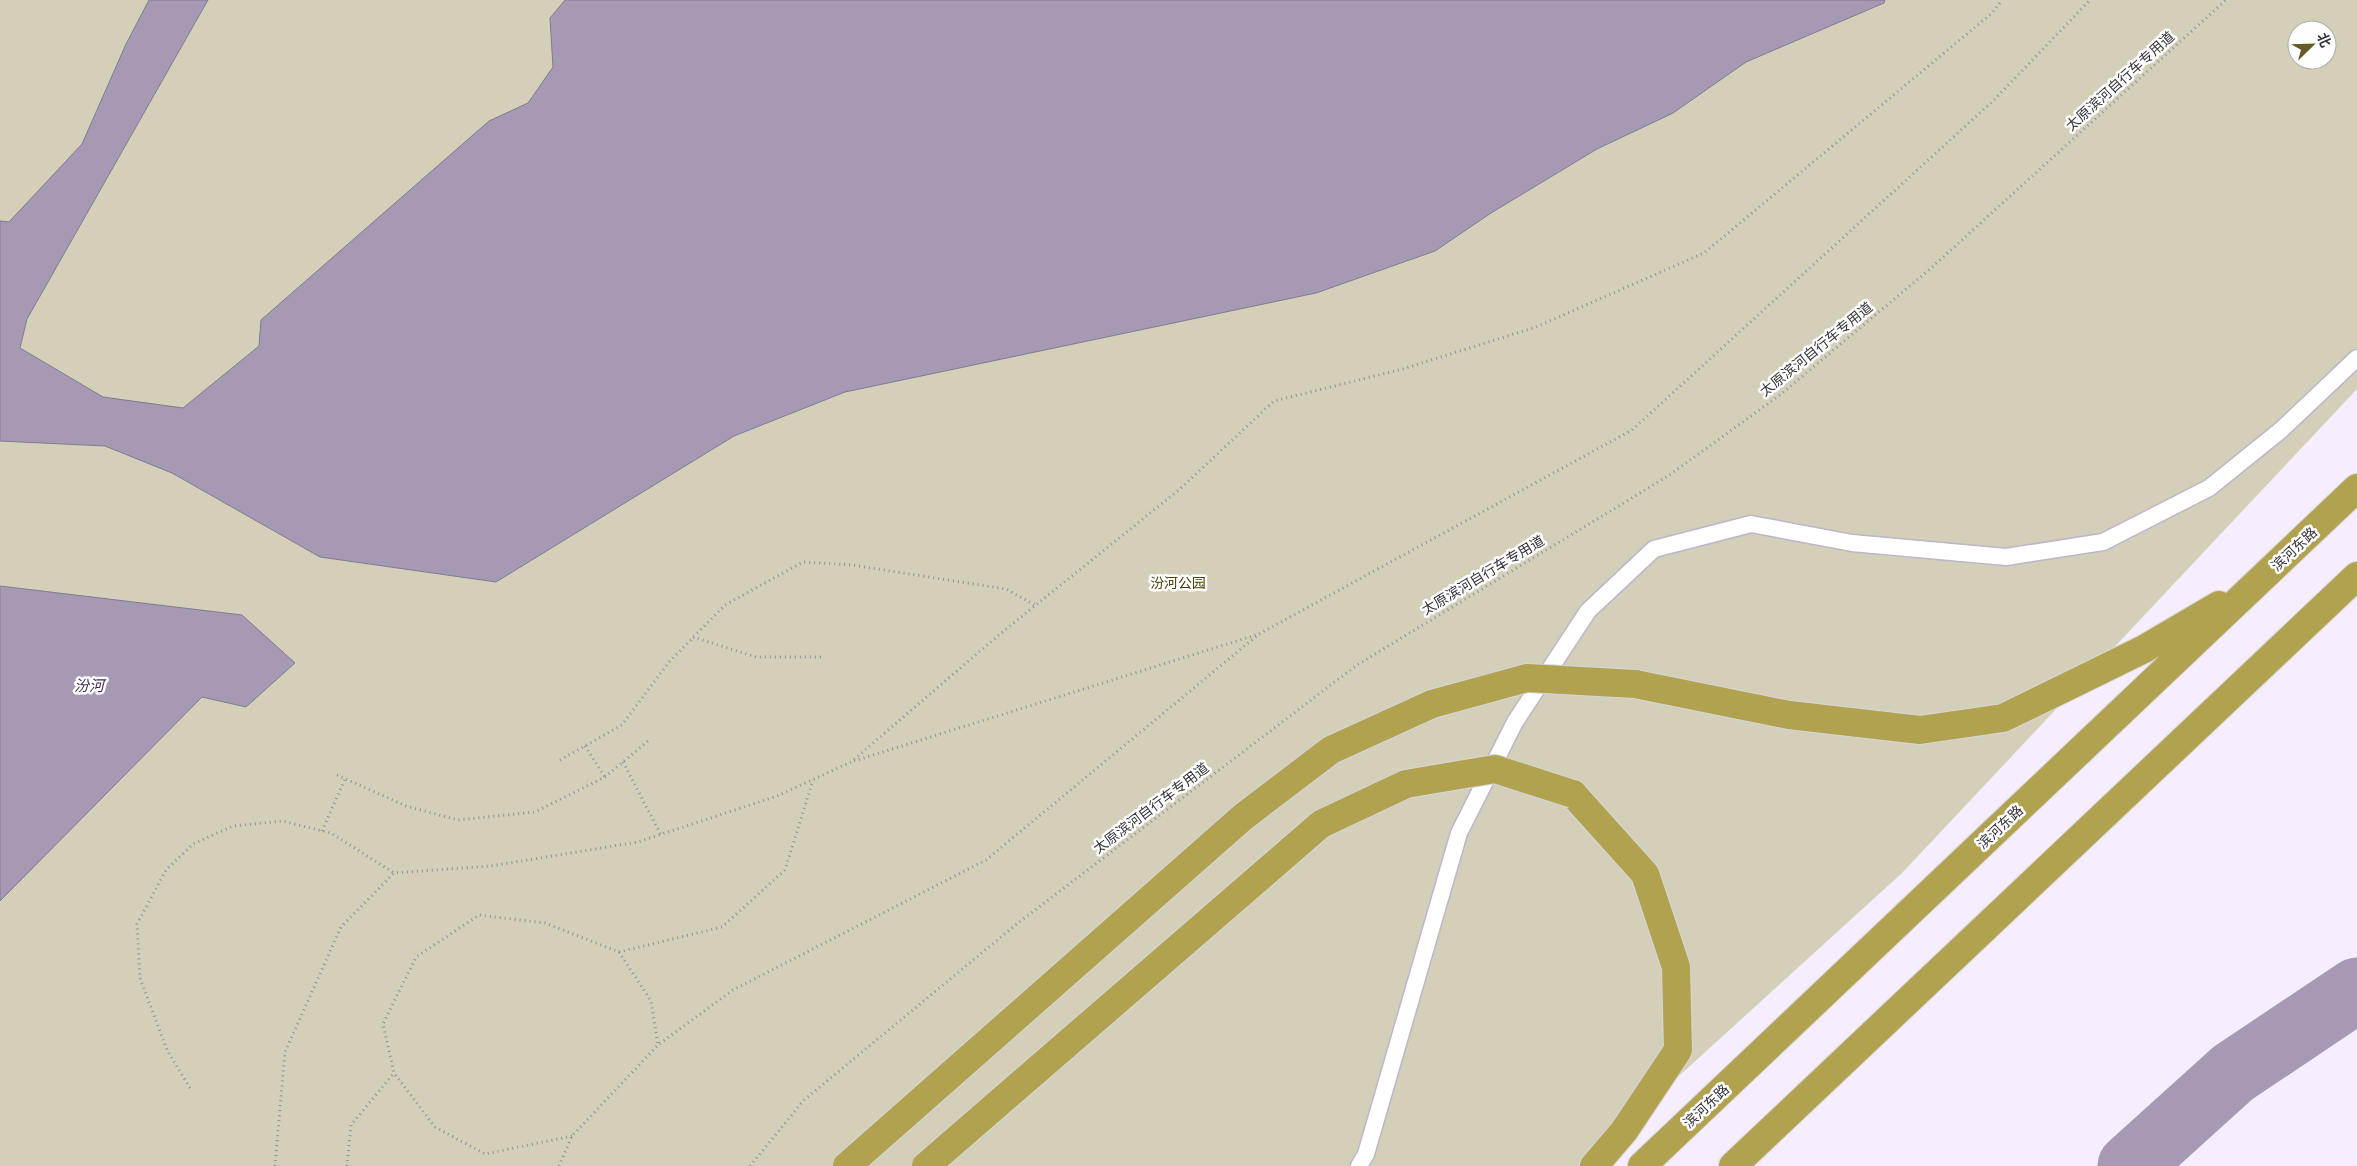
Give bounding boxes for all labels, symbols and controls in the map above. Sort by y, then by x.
north arrow [2287,20,2337,70]
street label: 太原滨河自行车专用道 [2063,28,2177,134]
text: 北 [2314,30,2334,49]
street label: 太原滨河自行车专用道 [1757,299,1875,399]
street label: 滨河东路 [2268,524,2320,574]
street label: 太原滨河自行车专用道 [1419,532,1547,618]
park label: 汾河公园 [1150,575,1206,591]
water label: 汾河 [74,677,107,694]
street label: 太原滨河自行车专用道 [1090,759,1212,857]
street label: 滨河东路 [1974,802,2026,852]
street label: 滨河东路 [1680,1081,1732,1131]

